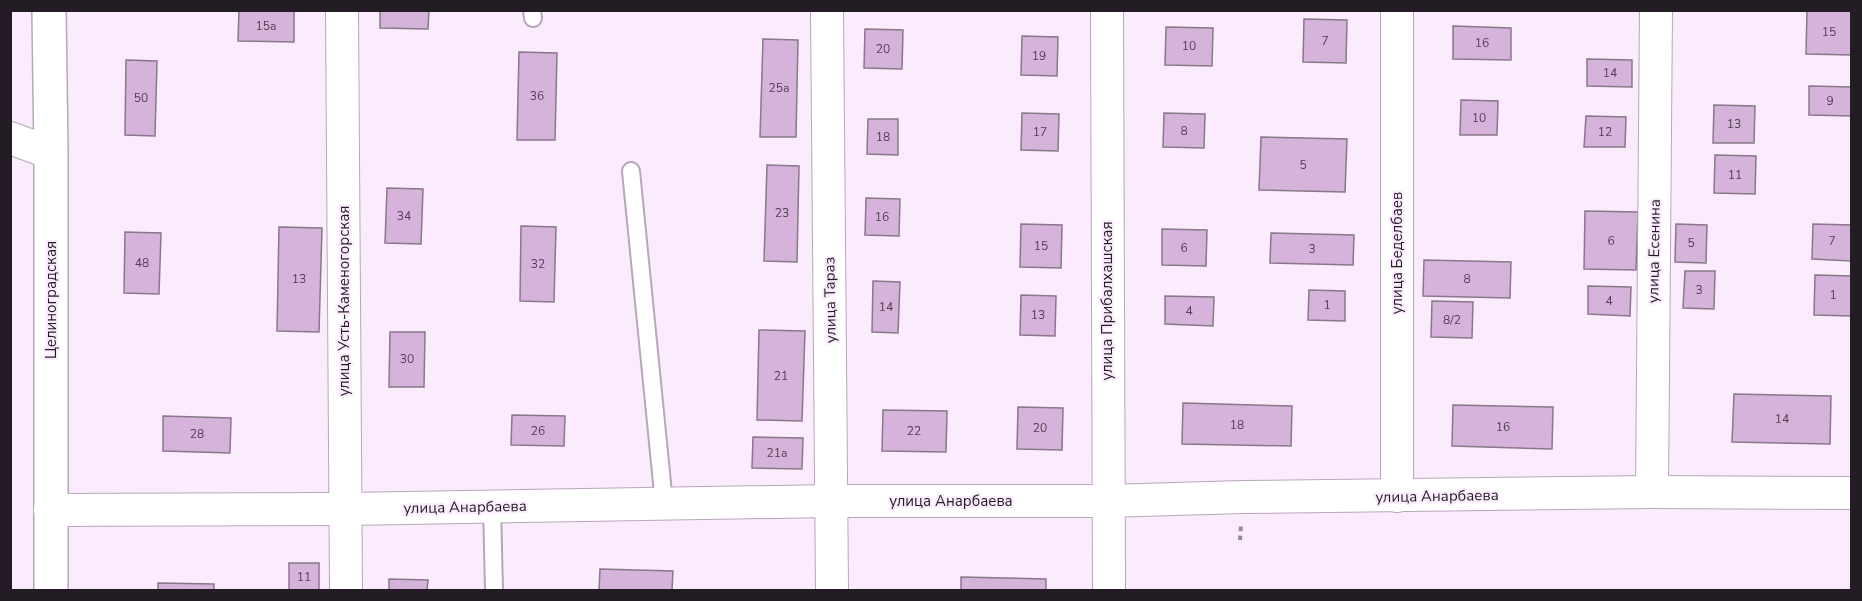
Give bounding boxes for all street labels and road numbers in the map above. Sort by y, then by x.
street label: улица Беделбаев [1387,192,1407,314]
street label: улица Есенина [1643,199,1665,303]
street label: улица Усть-Каменогорская [334,206,354,396]
street label: улица Прибалхашская [1097,221,1117,381]
street label: Целиноградская [41,241,61,359]
street label: улица Тараз [819,257,841,343]
street label: улица Анарбаева [1375,485,1499,507]
street label: улица Анарбаева [889,491,1013,511]
street label: улица Анарбаева [403,496,527,518]

